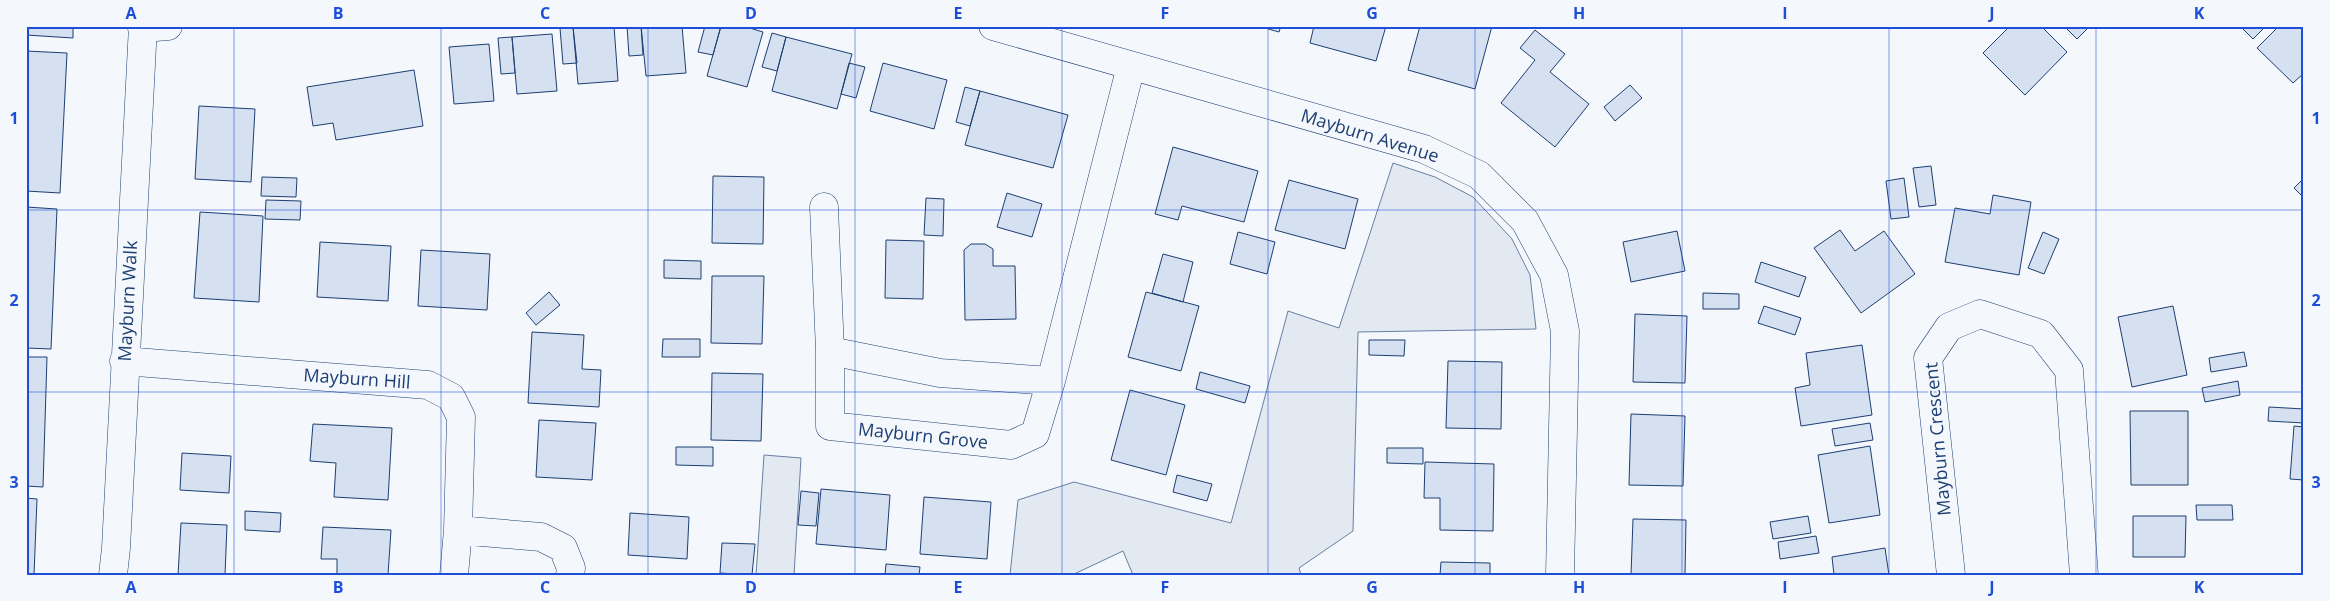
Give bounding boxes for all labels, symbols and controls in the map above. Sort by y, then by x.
text: A [125,2,137,24]
text: B [333,2,343,24]
text: C [540,2,550,24]
text: D [745,2,757,24]
text: E [954,2,963,24]
text: F [1161,2,1169,24]
text: G [1366,2,1378,24]
text: H [1573,2,1585,24]
text: I [1782,2,1788,24]
text: J [1987,2,1995,24]
text: K [2194,2,2205,24]
street label: Mayburn Avenue [1298,103,1442,167]
text: 1 [9,107,19,129]
text: 1 [2311,107,2321,129]
street label: Mayburn Walk [112,239,142,362]
text: 2 [9,289,19,311]
text: 2 [2311,289,2321,311]
street label: Mayburn Crescent [1918,361,1956,517]
street label: Mayburn Hill [303,362,411,394]
street label: Mayburn Grove [857,416,989,454]
text: 3 [9,471,19,493]
text: 3 [2311,471,2321,493]
text: A [125,576,137,598]
text: B [333,576,343,598]
text: C [540,576,550,598]
text: D [745,576,757,598]
text: E [954,576,963,598]
text: F [1161,576,1169,598]
text: G [1366,576,1378,598]
text: H [1573,576,1585,598]
text: I [1782,576,1788,598]
text: J [1987,576,1995,598]
text: K [2194,576,2205,598]

